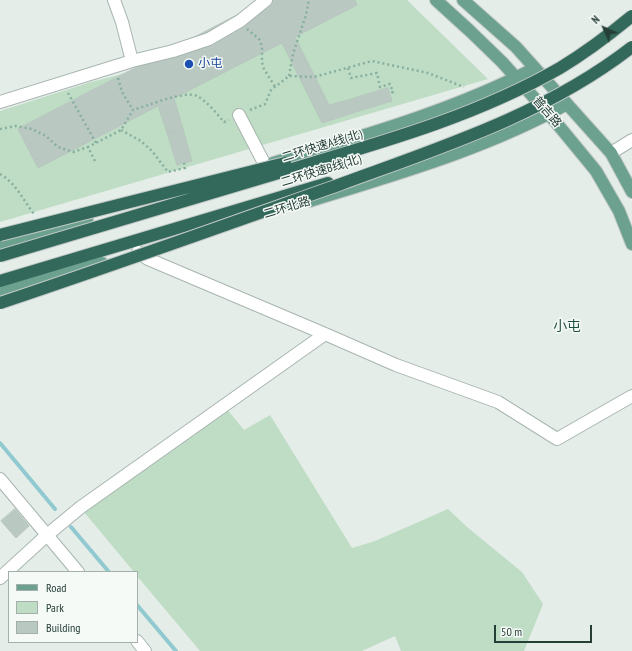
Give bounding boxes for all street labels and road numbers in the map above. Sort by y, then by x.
street label: 普吉路 [530,94,564,130]
street label: 二环快速A线(北) [280,127,364,165]
street label: 二环快速B线(北) [279,152,363,190]
street label: 二环北路 [262,194,312,222]

